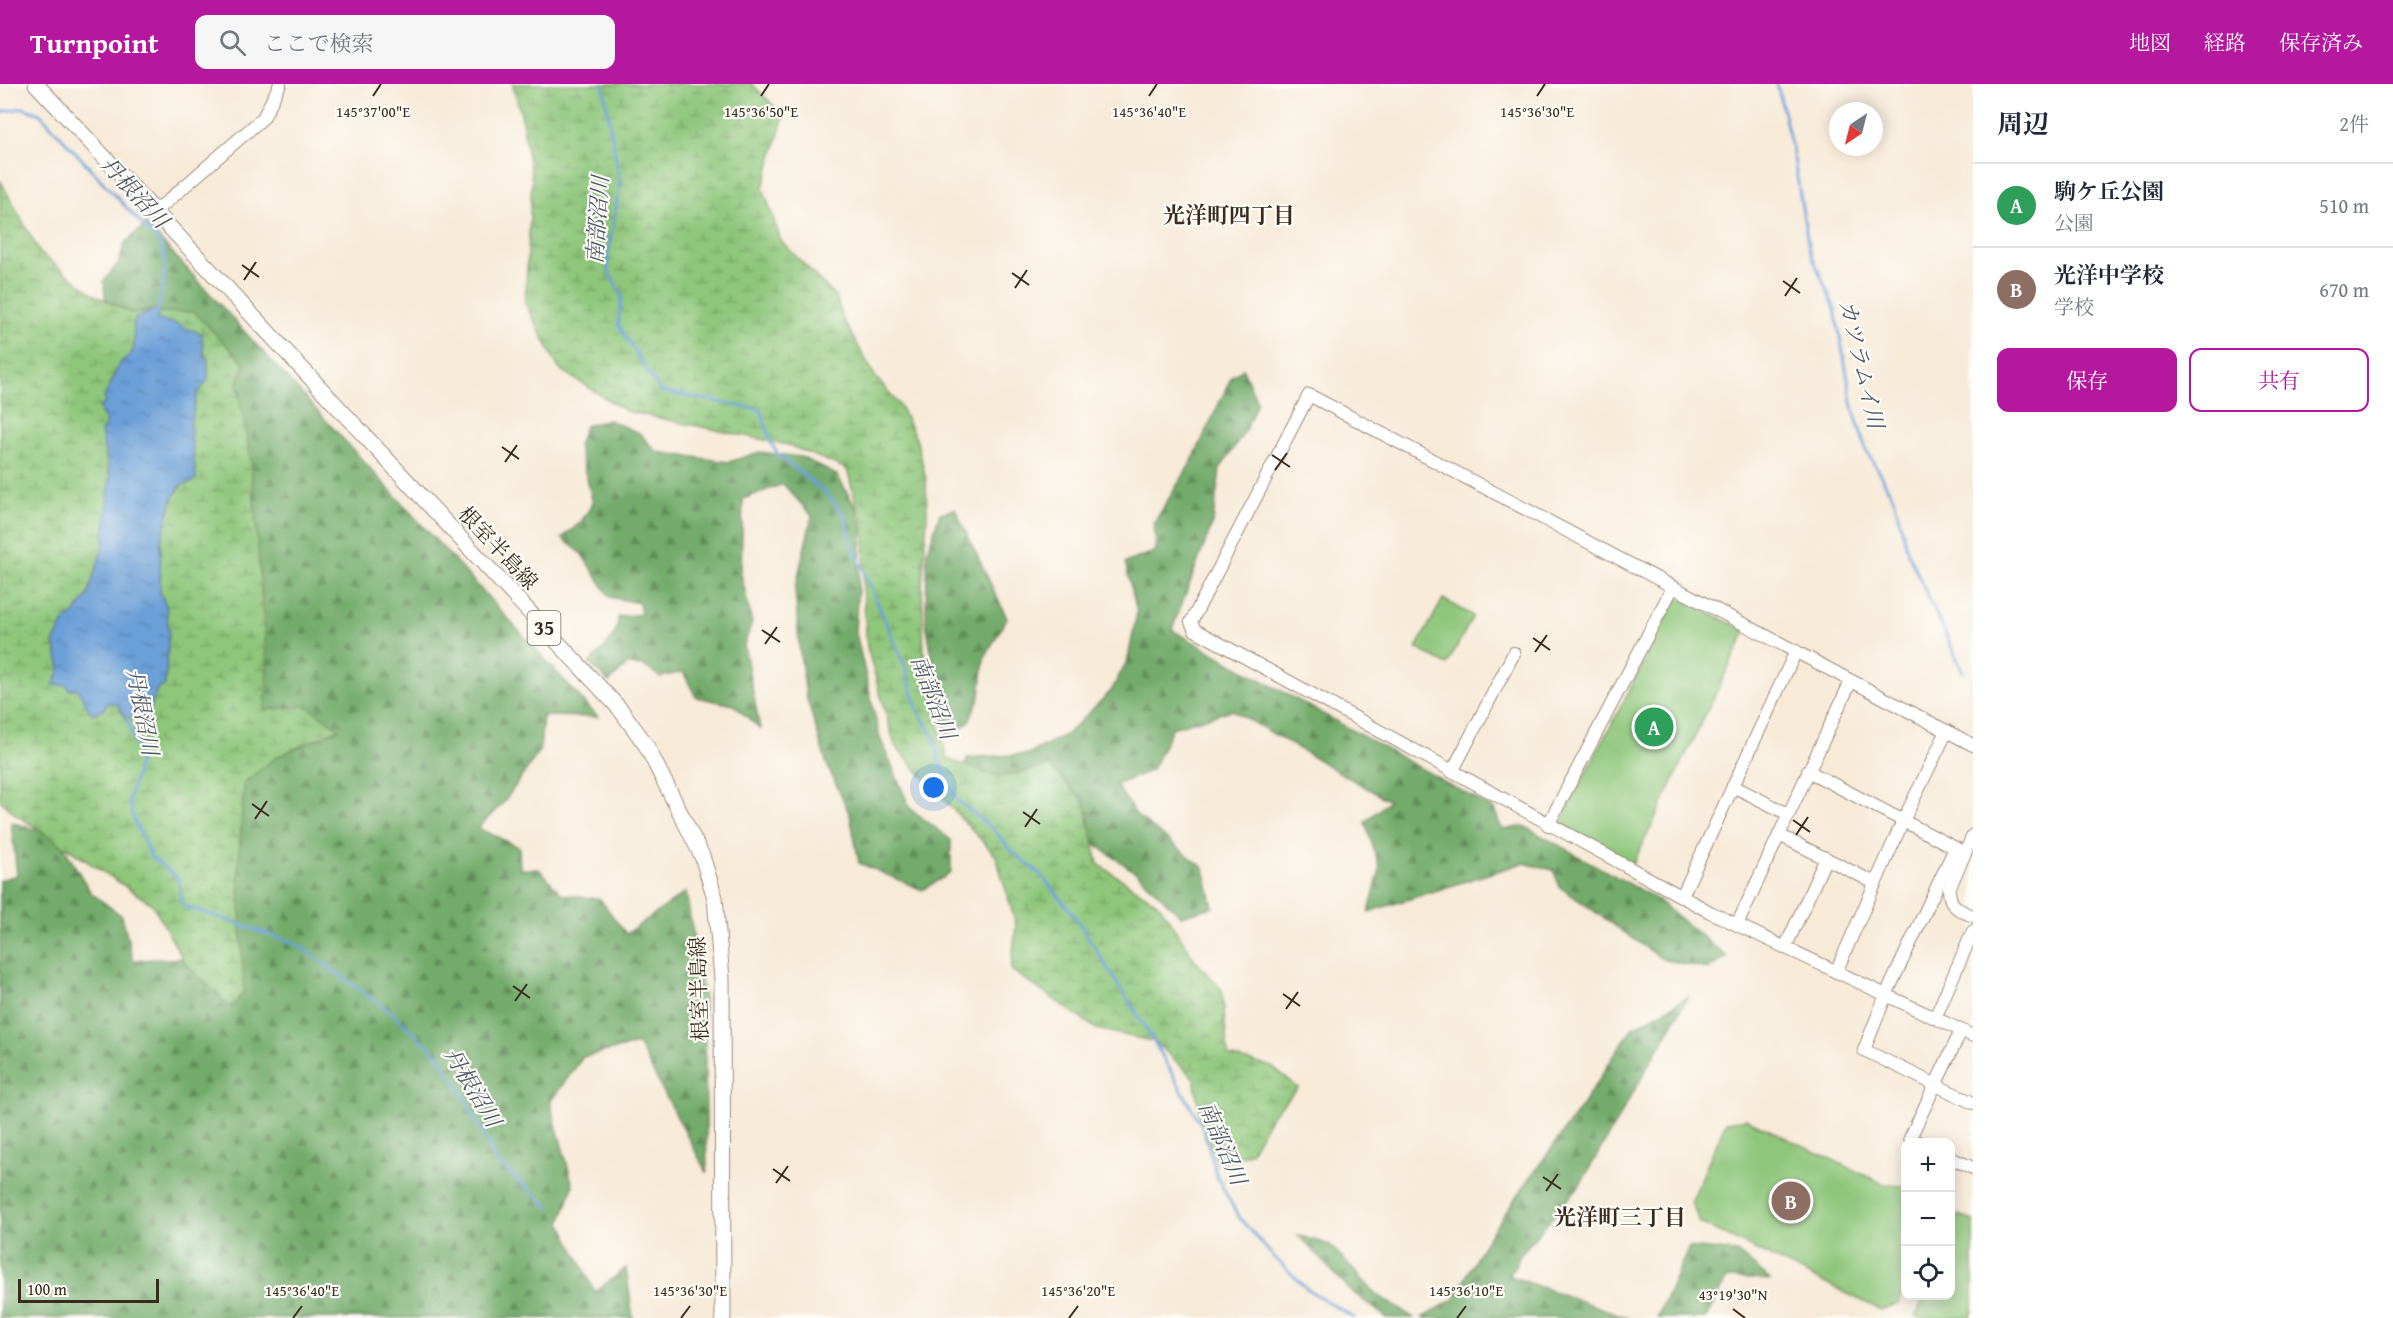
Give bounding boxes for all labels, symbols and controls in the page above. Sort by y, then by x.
search box [195,15,615,69]
text: Turnpoint [30,22,159,63]
icon: search [216,26,249,59]
text: ここで検索 [264,27,374,59]
text: 地図 [2129,27,2171,58]
text: 経路 [2204,27,2246,58]
text: 保存済み [2279,27,2363,58]
text: 145°37'00"E [336,101,410,122]
text: 145°36'50"E [724,101,798,122]
text: 145°36'40"E [1112,101,1186,122]
text: 145°36'30"E [1500,101,1574,122]
north arrow [1829,102,1883,156]
text: 周辺 [1997,104,2049,143]
text: 2件 [2339,109,2369,138]
water label: 丹根沼川 [93,149,178,237]
water label: 南部沼川 [578,173,616,265]
text: 駒ケ丘公園 [2054,175,2164,207]
text: A [2010,191,2023,220]
text: 510 m [2319,191,2369,220]
district label: 光洋町四丁目 [1163,199,1295,231]
text: 公園 [2054,208,2094,237]
text: 光洋中学校 [2054,259,2164,291]
text: B [2010,275,2023,304]
text: 670 m [2319,275,2369,304]
text: 学校 [2054,292,2094,321]
water label: カツラムイ川 [1832,296,1893,434]
button: 保存 [1997,348,2177,412]
button: 共有 [2189,348,2369,412]
street label: 根室半島線 [451,499,546,597]
road number: 35 [528,611,560,645]
water label: 南部沼川 [903,650,965,746]
water label: 丹根沼川 [119,666,167,760]
pin: A [1634,704,1674,750]
your location [919,773,948,802]
street label: 根室半島線 [681,936,716,1042]
water label: 丹根沼川 [437,1041,510,1135]
water label: 南部沼川 [1191,1096,1256,1192]
map controls [1901,1138,1955,1300]
button: + [1901,1138,1955,1192]
pin: B [1772,1178,1810,1224]
button: − [1901,1192,1955,1246]
district label: 光洋町三丁目 [1554,1201,1686,1233]
button: locate [1901,1246,1955,1300]
scale bar [18,1276,159,1304]
text: 100 m [27,1277,67,1301]
text: 145°36'40"E [265,1280,339,1301]
text: 145°36'30"E [653,1280,727,1301]
text: 145°36'20"E [1041,1280,1115,1301]
text: 145°36'10"E [1429,1280,1503,1301]
text: 43°19'30"N [1699,1284,1768,1305]

